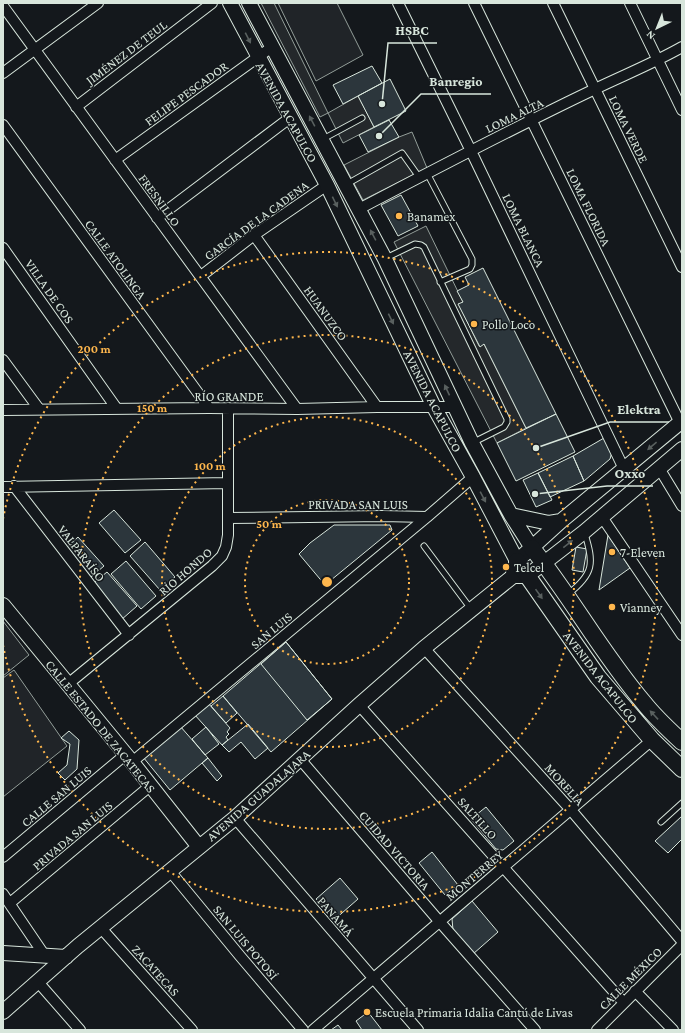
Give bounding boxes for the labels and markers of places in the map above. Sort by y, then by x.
callout: HSBC [388,17,437,43]
callout: Banregio [421,68,491,94]
place label: Banamex [407,209,455,224]
marker: Banamex [394,211,404,221]
place label: Pollo Loco [482,317,535,332]
marker: Pollo Loco [469,319,479,329]
callout: Elektra [610,396,669,422]
callout: Oxxo [607,460,653,486]
place label: 7-Eleven [620,545,665,560]
marker: 7-Eleven [607,547,617,557]
place label: Telcel [514,560,545,575]
marker: Telcel [501,562,511,572]
centre of rings [320,575,334,589]
place label: Vianney [620,600,663,615]
marker: Vianney [607,602,617,612]
place label: Escuela Primaria Idalia Cantú de Livas [375,1005,573,1020]
marker: Escuela Primaria Idalia Cantú de Livas [362,1007,372,1017]

